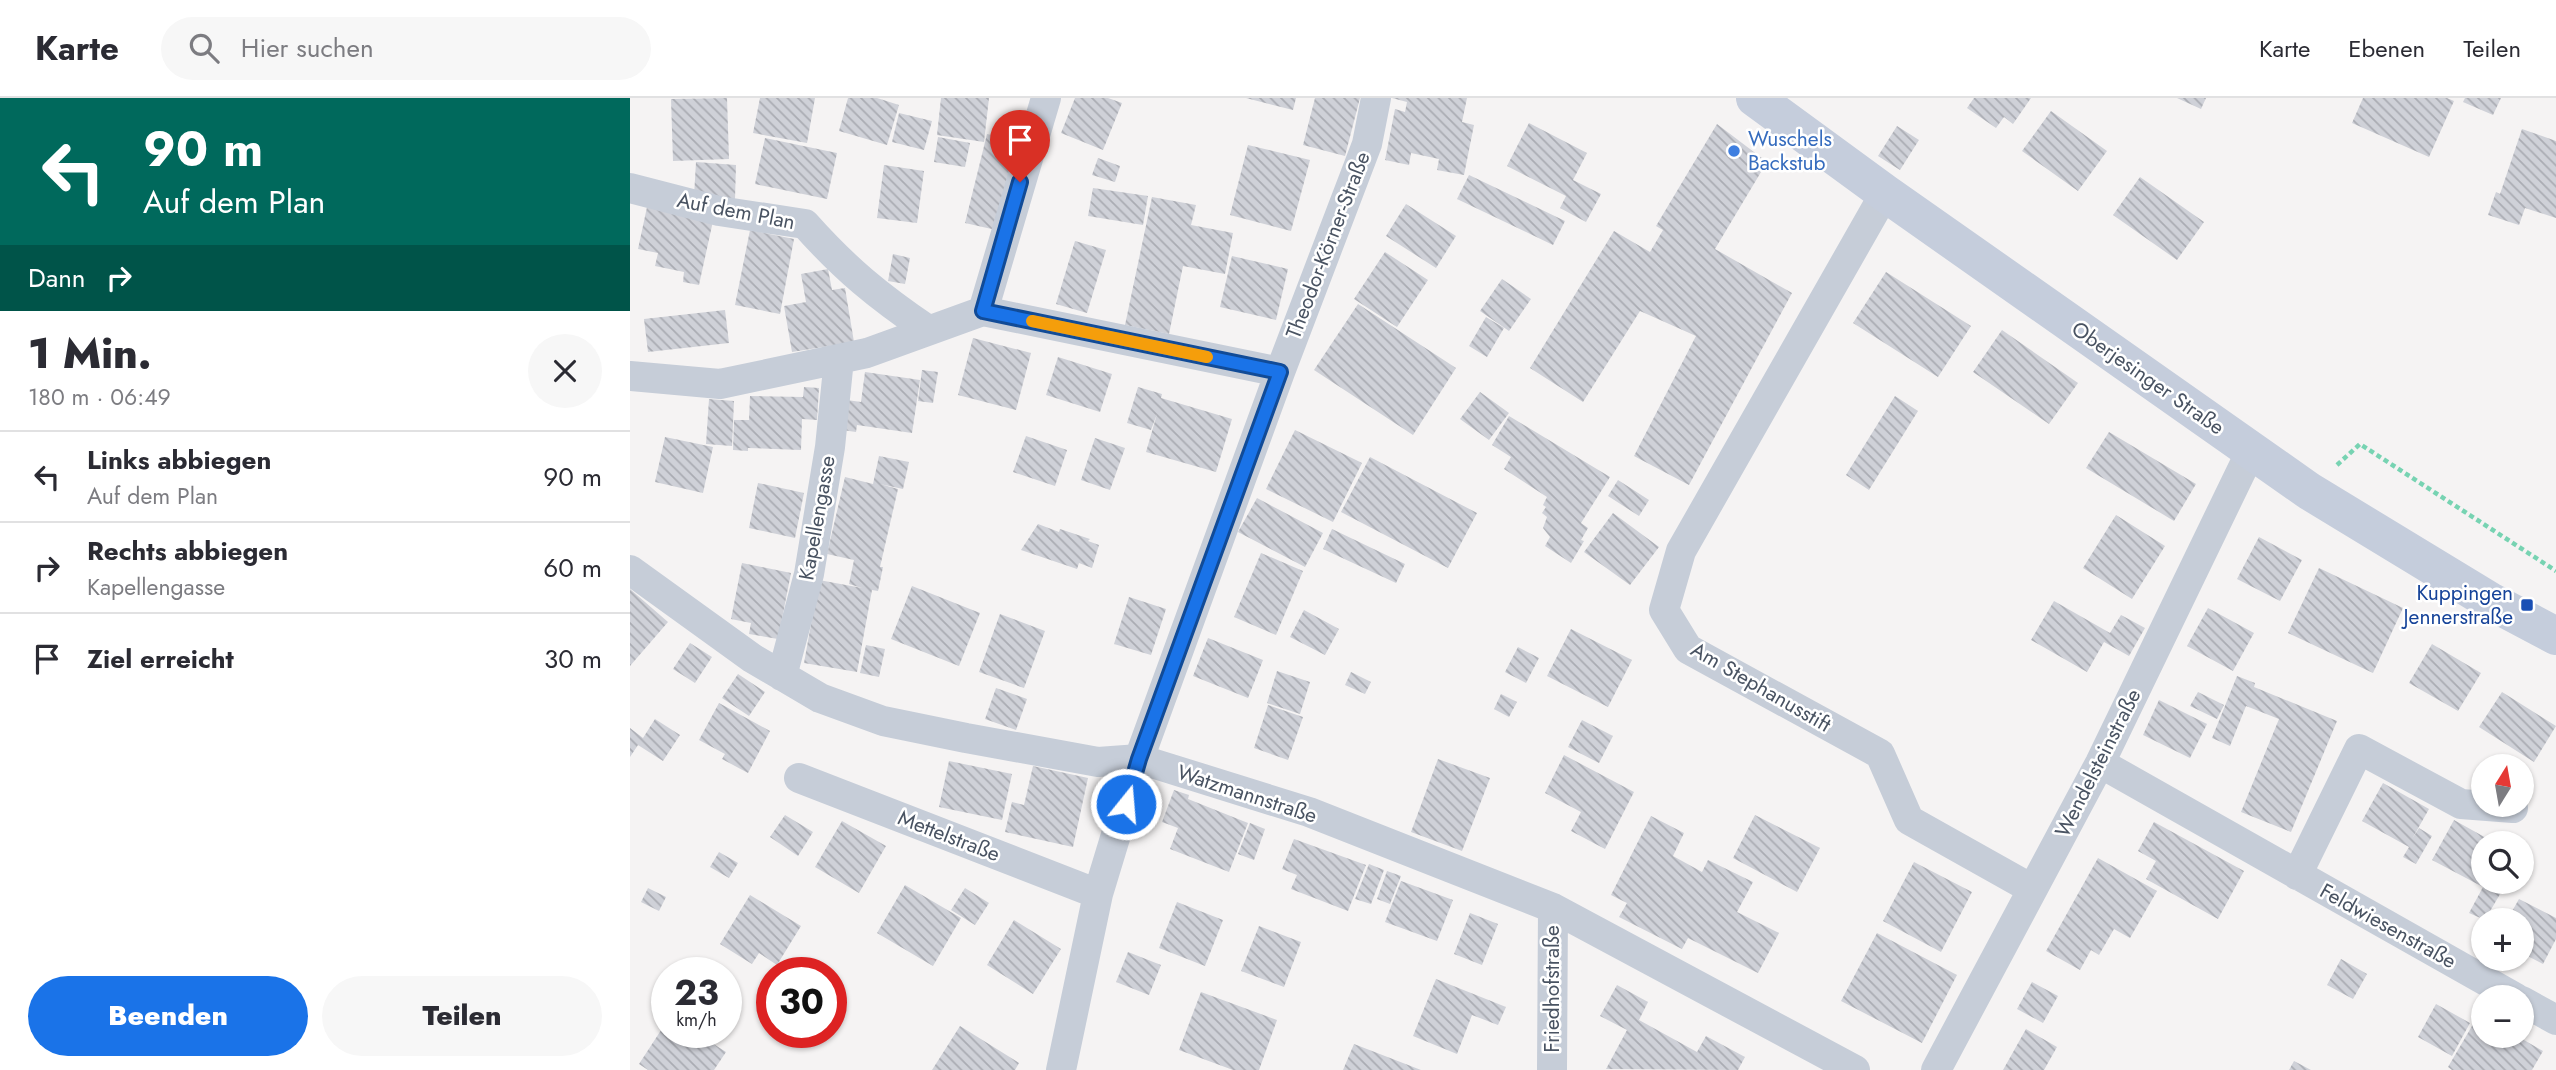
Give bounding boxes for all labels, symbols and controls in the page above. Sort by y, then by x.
search box [161,17,651,80]
text: Karte [35,25,119,72]
icon: search [185,29,223,67]
text: Hier suchen [241,29,374,67]
text: Karte [2259,31,2310,66]
text: Ebenen [2348,31,2425,66]
text: Teilen [2463,31,2521,66]
pin [990,110,1050,182]
text: 90 m [143,114,263,184]
icon: arrive [1001,121,1039,159]
place label: Wuschels Backstub [1748,124,1832,178]
icon: left [28,126,119,217]
marker: Wuschels Backstub [1726,143,1742,159]
street label: Theodor-Körner-Straße [1279,147,1378,343]
text: Auf dem Plan [143,179,325,225]
street label: Auf dem Plan [674,185,798,237]
text: Dann [28,259,86,297]
icon: right [100,259,138,297]
street label: Oberjesinger Straße [2065,314,2231,442]
text: 1 Min. [28,323,152,384]
button: close [528,334,602,408]
text: 180 m · 06:49 [28,380,171,414]
text: Links abbiegen [87,441,271,479]
street label: Kapellengasse [791,453,843,583]
icon: left [28,458,66,496]
text: 90 m [543,458,602,496]
text: Auf dem Plan [87,479,218,513]
text: Rechts abbiegen [87,532,288,570]
icon: right [28,549,66,587]
text: 60 m [543,549,602,587]
text: Kapellengasse [87,570,225,604]
place label: Kuppingen Jennerstraße [2401,578,2513,632]
marker: Kuppingen Jennerstraße [2519,597,2535,613]
street label: Am Stephanusstift [1685,635,1837,739]
icon: arrive [28,640,66,678]
text: Ziel erreicht [87,640,234,678]
text: 30 m [544,640,602,678]
street label: Wendelsteinstraße [2048,683,2148,842]
north arrow [2471,754,2534,817]
map controls [2471,754,2534,1048]
street label: Watzmannstraße [1173,757,1321,831]
position arrow [1089,767,1163,841]
street label: Mettelstraße [894,803,1005,869]
button: search [2471,831,2534,894]
street label: Feldwiesenstraße [2314,876,2462,976]
button: + [2471,908,2534,971]
street label: Friedhofstraße [1537,925,1567,1053]
speed limit sign: 30 [756,957,847,1048]
text: 23 [674,968,719,1018]
button: Beenden [28,976,308,1056]
button: Teilen [322,976,602,1056]
button: − [2471,985,2534,1048]
text: km/h [676,1007,717,1033]

